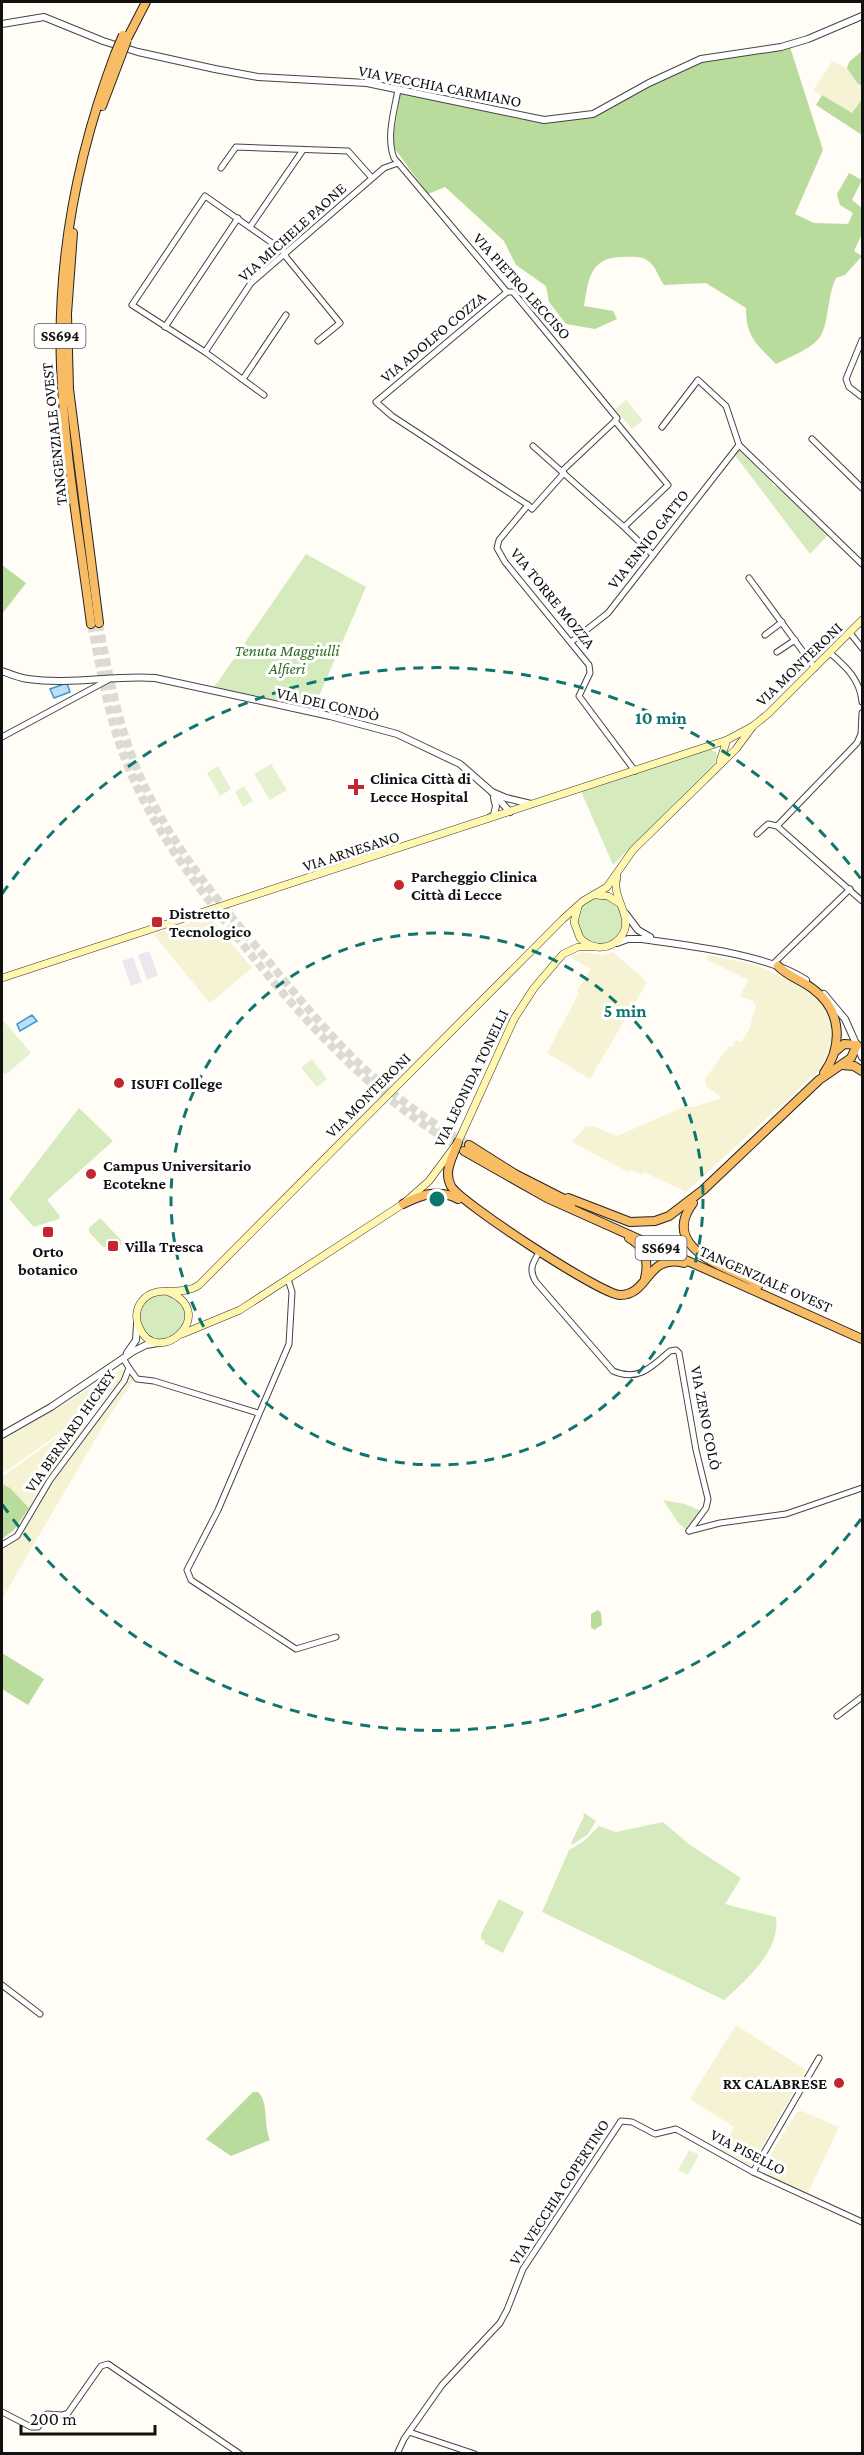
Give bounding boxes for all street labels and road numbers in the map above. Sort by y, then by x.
street label: VIA VECCHIA CARMIANO [357,62,523,110]
street label: VIA MICHELE PAONE [235,179,350,285]
street label: VIA PIETRO LECCISO [470,229,574,343]
street label: VIA ADOLFO COZZA [377,288,490,386]
road number: SS694 [34,324,86,348]
street label: TANGENZIALE OVEST [38,361,70,506]
street label: VIA ENNIO GATTO [604,486,692,592]
street label: VIA TORRE MOZZA [507,544,599,652]
street label: VIA MONTERONI [753,619,846,709]
street label: VIA DEI CONDÒ [275,684,381,724]
street label: VIA ARNESANO [300,827,402,875]
street label: VIA LEONIDA TONELLI [430,1006,512,1149]
street label: VIA MONTERONI [322,1049,414,1141]
road number: SS694 [636,1236,686,1260]
street label: TANGENZIALE OVEST [697,1242,835,1316]
street label: VIA ZENO COLÒ [688,1364,724,1472]
street label: VIA BERNARD HICKEY [21,1366,119,1495]
street label: VIA VECCHIA COPERTINO [506,2116,612,2268]
street label: VIA PISELLO [708,2126,788,2178]

